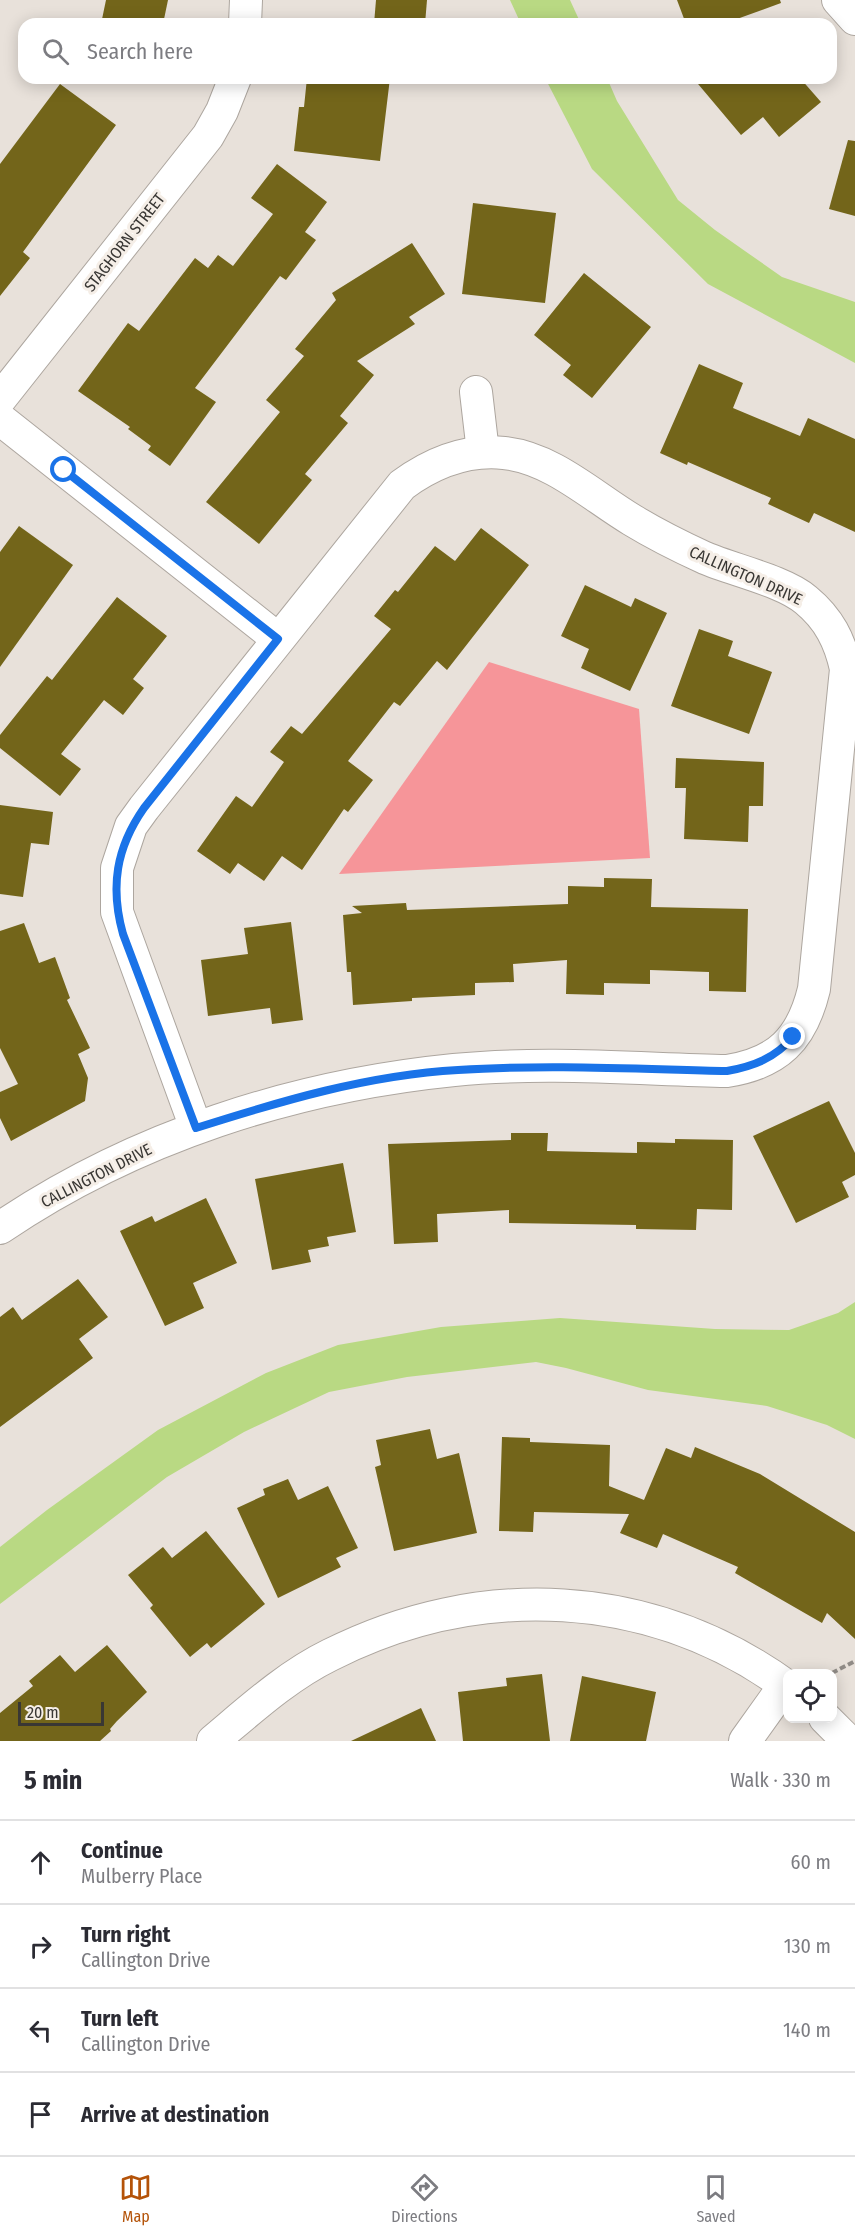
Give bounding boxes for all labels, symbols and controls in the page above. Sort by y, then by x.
search box [18,18,837,84]
icon: search [39,35,72,68]
text: Search here [87,38,193,65]
street label: STAGHORN STREET [80,189,169,295]
route start [50,456,76,482]
street label: CALLINGTON DRIVE [686,542,805,609]
route end [779,1023,805,1049]
street label: CALLINGTON DRIVE [38,1139,155,1212]
map controls [783,1669,837,1723]
button: locate [783,1669,837,1723]
scale bar [18,1699,104,1726]
text: 20 m [27,1703,58,1722]
text: 5 min [24,1765,82,1796]
text: Walk · 330 m [730,1768,831,1792]
text: Continue [81,1837,163,1864]
icon: ahead [24,1846,57,1879]
text: 60 m [791,1850,831,1874]
text: Mulberry Place [81,1864,202,1888]
text: Turn right [81,1921,170,1948]
icon: right [24,1930,57,1963]
text: 130 m [784,1934,831,1958]
text: Callington Drive [81,1948,210,1972]
text: Turn left [81,2005,159,2032]
icon: left [24,2014,57,2047]
text: 140 m [783,2018,831,2042]
text: Callington Drive [81,2032,210,2056]
icon: arrive [24,2098,57,2131]
text: Arrive at destination [81,2101,269,2128]
tab: Map [119,2171,152,2226]
tab: Directions [391,2171,458,2226]
tab: Saved [696,2171,736,2226]

